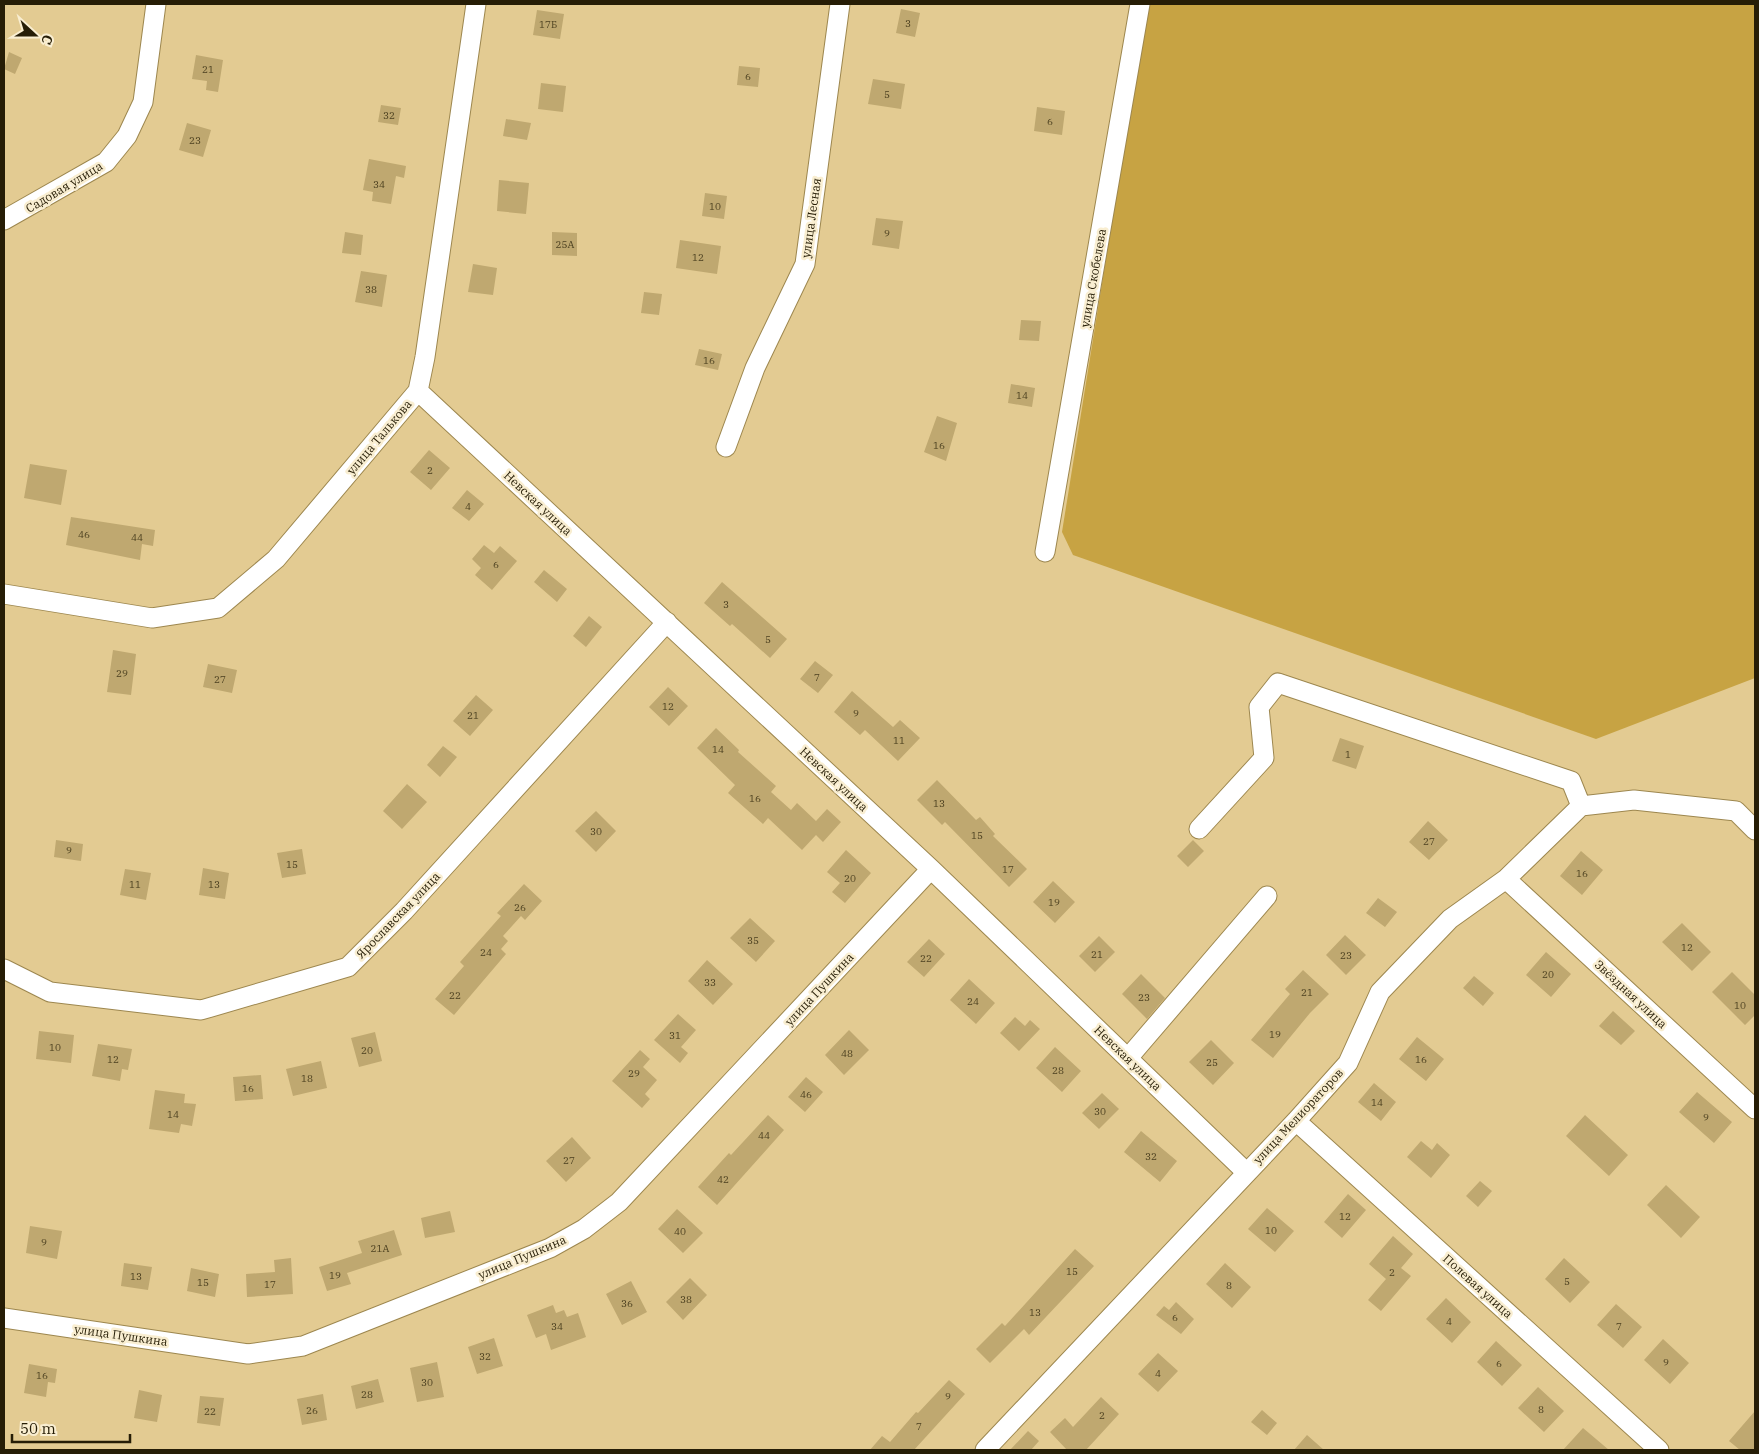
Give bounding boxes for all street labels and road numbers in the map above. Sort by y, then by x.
street label: Садовая улица [23,158,105,216]
street label: улица Лесная [798,177,824,259]
street label: улица Скобелева [1077,227,1109,328]
street label: улица Талькова [343,396,415,477]
street label: Невская улица [501,468,575,539]
street label: Невская улица [797,744,871,815]
street label: Ярославская улица [353,868,443,961]
street label: улица Пушкина [781,949,857,1028]
street label: Звёздная улица [1592,957,1671,1032]
street label: Невская улица [1091,1022,1165,1094]
street label: улица Мелиораторов [1250,1065,1346,1167]
street label: улица Пушкина [476,1232,569,1282]
street label: Полевая улица [1440,1251,1516,1321]
street label: улица Пушкина [73,1321,169,1349]

